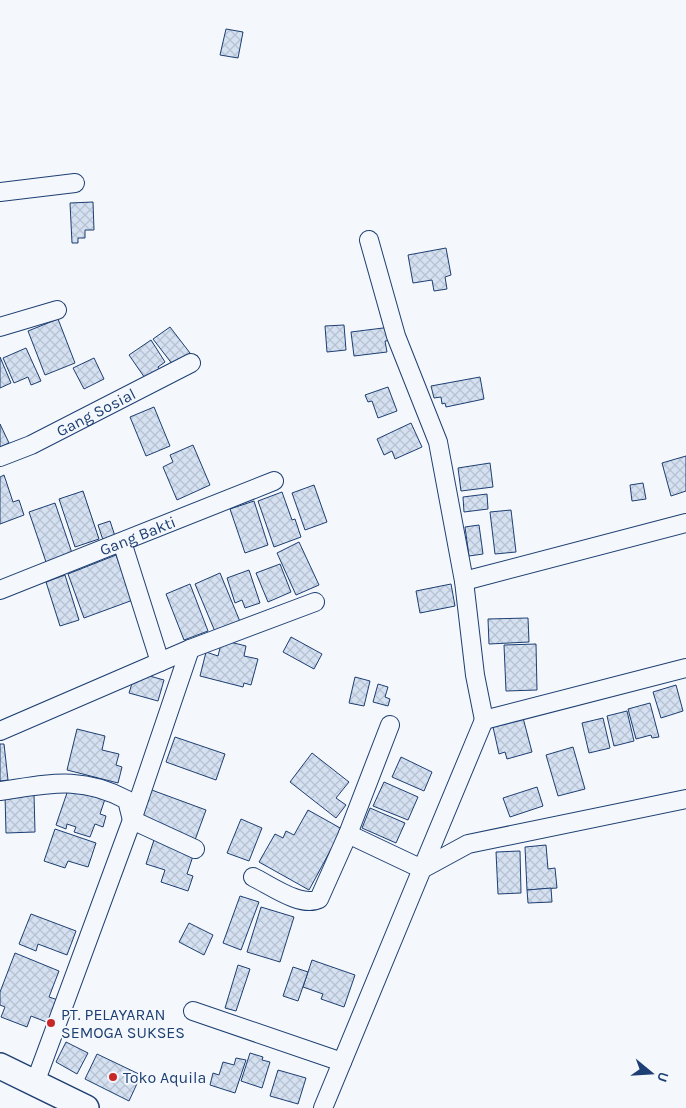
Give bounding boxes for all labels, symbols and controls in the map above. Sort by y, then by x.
street label: Gang Sosial [53,384,139,440]
street label: Gang Bakti [97,512,178,559]
place label: PT. PELAYARAN SEMOGA SUKSES [61,1005,185,1042]
marker: PT. PELAYARAN SEMOGA SUKSES [45,1017,57,1029]
north arrow [626,1048,676,1098]
place label: Toko Aquila [123,1068,206,1087]
text: U [653,1070,672,1084]
marker: Toko Aquila [107,1071,119,1083]

